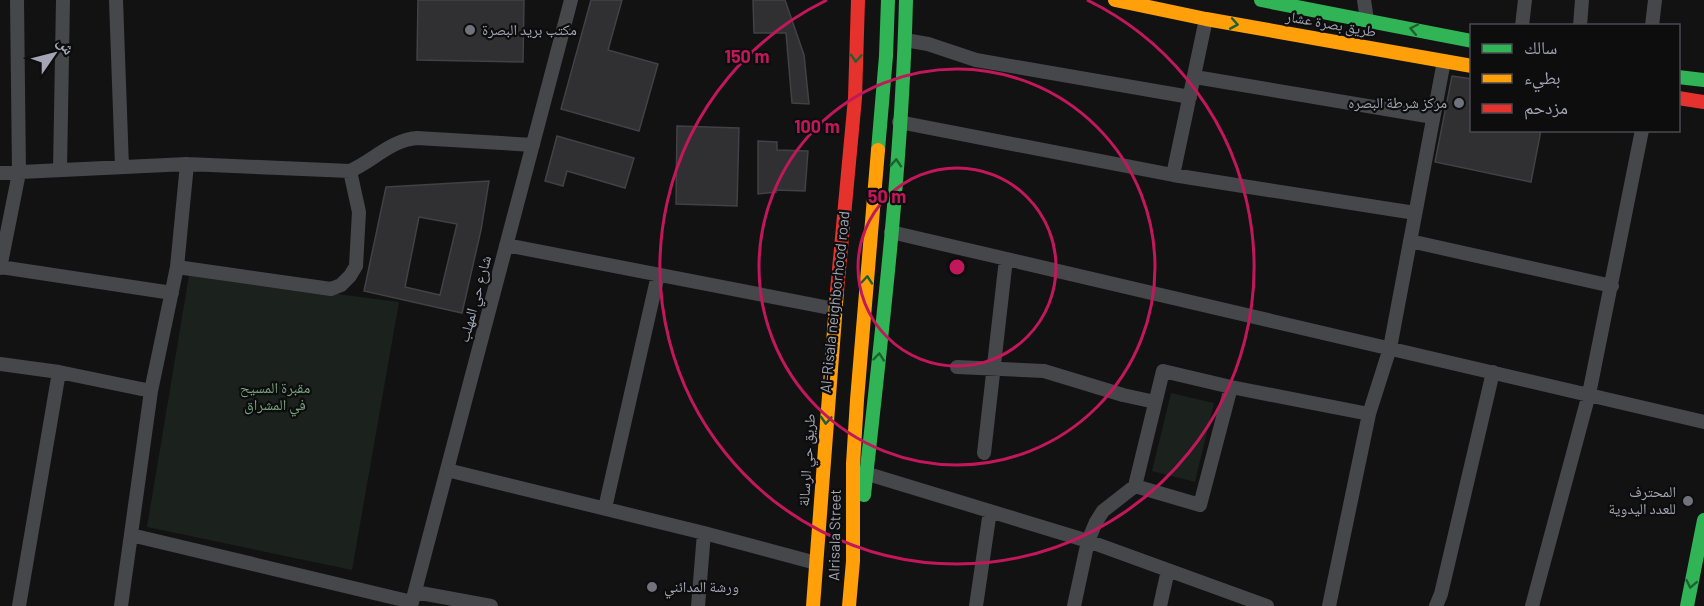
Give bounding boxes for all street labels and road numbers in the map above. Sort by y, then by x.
street label: طريق بصرة عشار [1283,6,1378,42]
street label: Al-Risala neighborhood road [815,210,853,394]
street label: شارع حي المهلب [454,253,498,345]
street label: طريق حي الرسالة [794,413,822,507]
street label: Alrisala Street [824,489,844,581]

